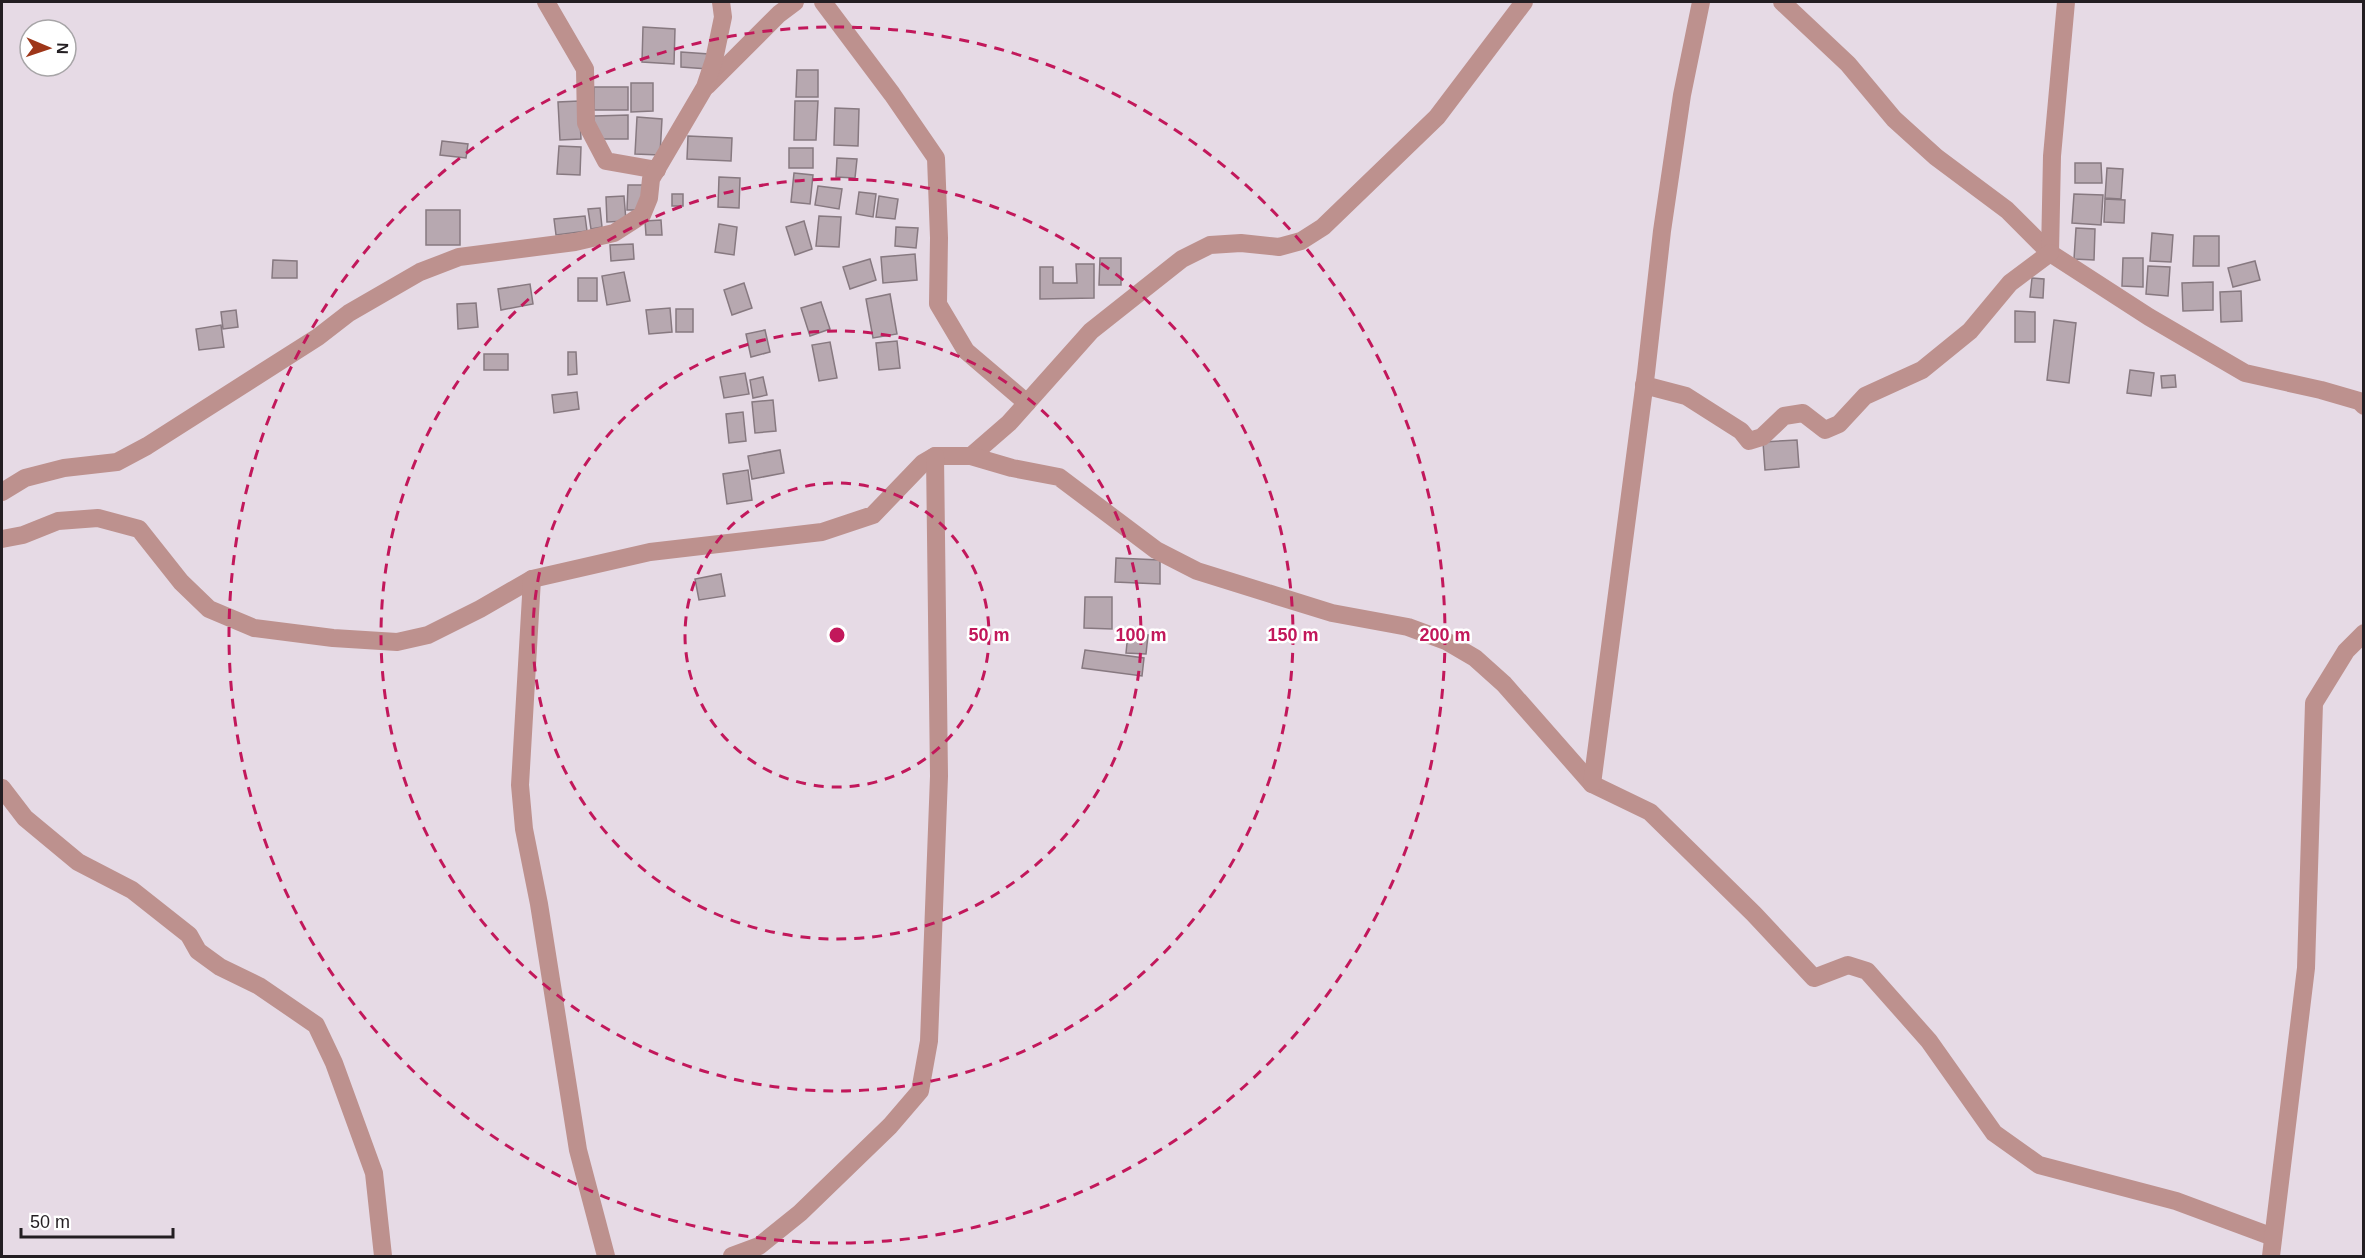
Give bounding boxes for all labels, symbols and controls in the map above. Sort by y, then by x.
north arrow [18,18,78,78]
text: N [54,42,71,55]
centre of rings [827,625,847,645]
text: 50 m [968,625,1010,645]
text: 100 m [1115,625,1167,645]
text: 150 m [1267,625,1319,645]
text: 200 m [1419,625,1471,645]
scale bar [21,1201,172,1239]
text: 50 m [30,1212,70,1232]

